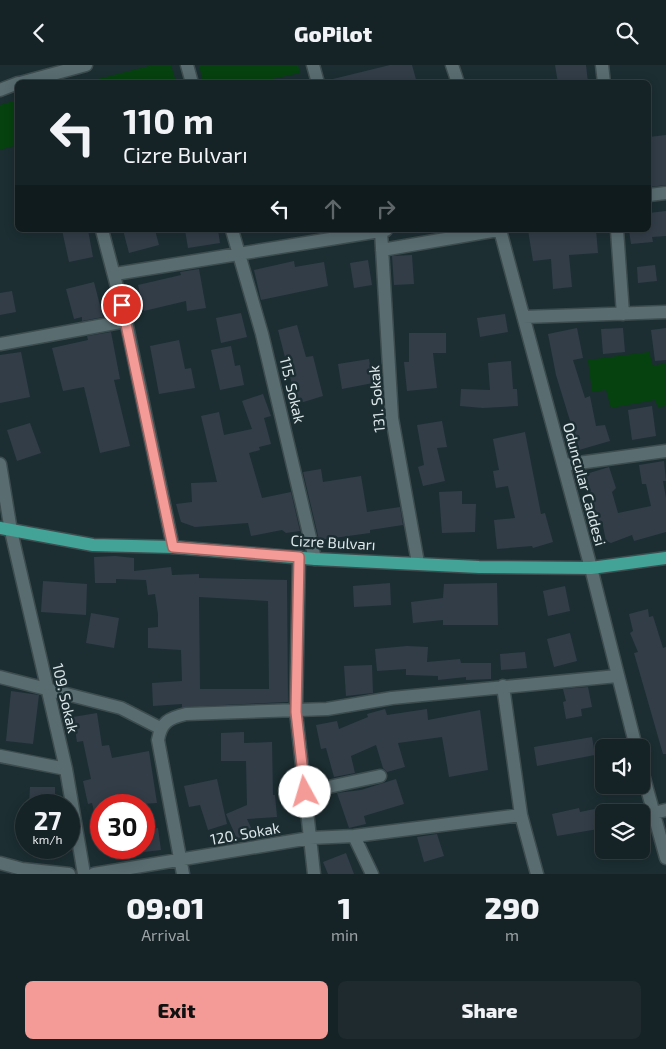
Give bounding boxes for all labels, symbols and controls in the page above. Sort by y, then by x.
icon: back [25,19,53,47]
icon: search [613,19,641,47]
text: GoPilot [294,20,372,46]
text: 110 m [123,99,214,141]
icon: left [40,100,105,165]
text: Cizre Bulvarı [123,141,248,167]
icon: left [266,195,294,223]
icon: ahead [319,195,347,223]
icon: right [372,195,400,223]
pin [101,284,143,326]
icon: arrive [108,291,136,319]
street label: 115. Sokak [277,355,309,425]
street label: 131. Sokak [364,364,388,433]
street label: Oduncular Caddesi [560,420,610,548]
street label: Cizre Bulvarı [290,531,376,553]
street label: 109. Sokak [49,661,83,735]
map controls [595,739,650,859]
button: sound [595,739,650,794]
position arrow [278,765,330,817]
speed limit sign: 30 [90,794,155,859]
button: layers [595,804,650,859]
text: 27 [34,805,61,835]
street label: 120. Sokak [209,818,282,848]
text: km/h [33,832,62,846]
text: 09:01 [126,889,205,925]
text: 1 [338,889,351,925]
text: 290 [485,889,540,925]
text: Arrival [141,925,190,944]
text: min [331,925,358,944]
text: m [505,925,519,944]
button: Exit [25,981,328,1039]
button: Share [338,981,641,1039]

